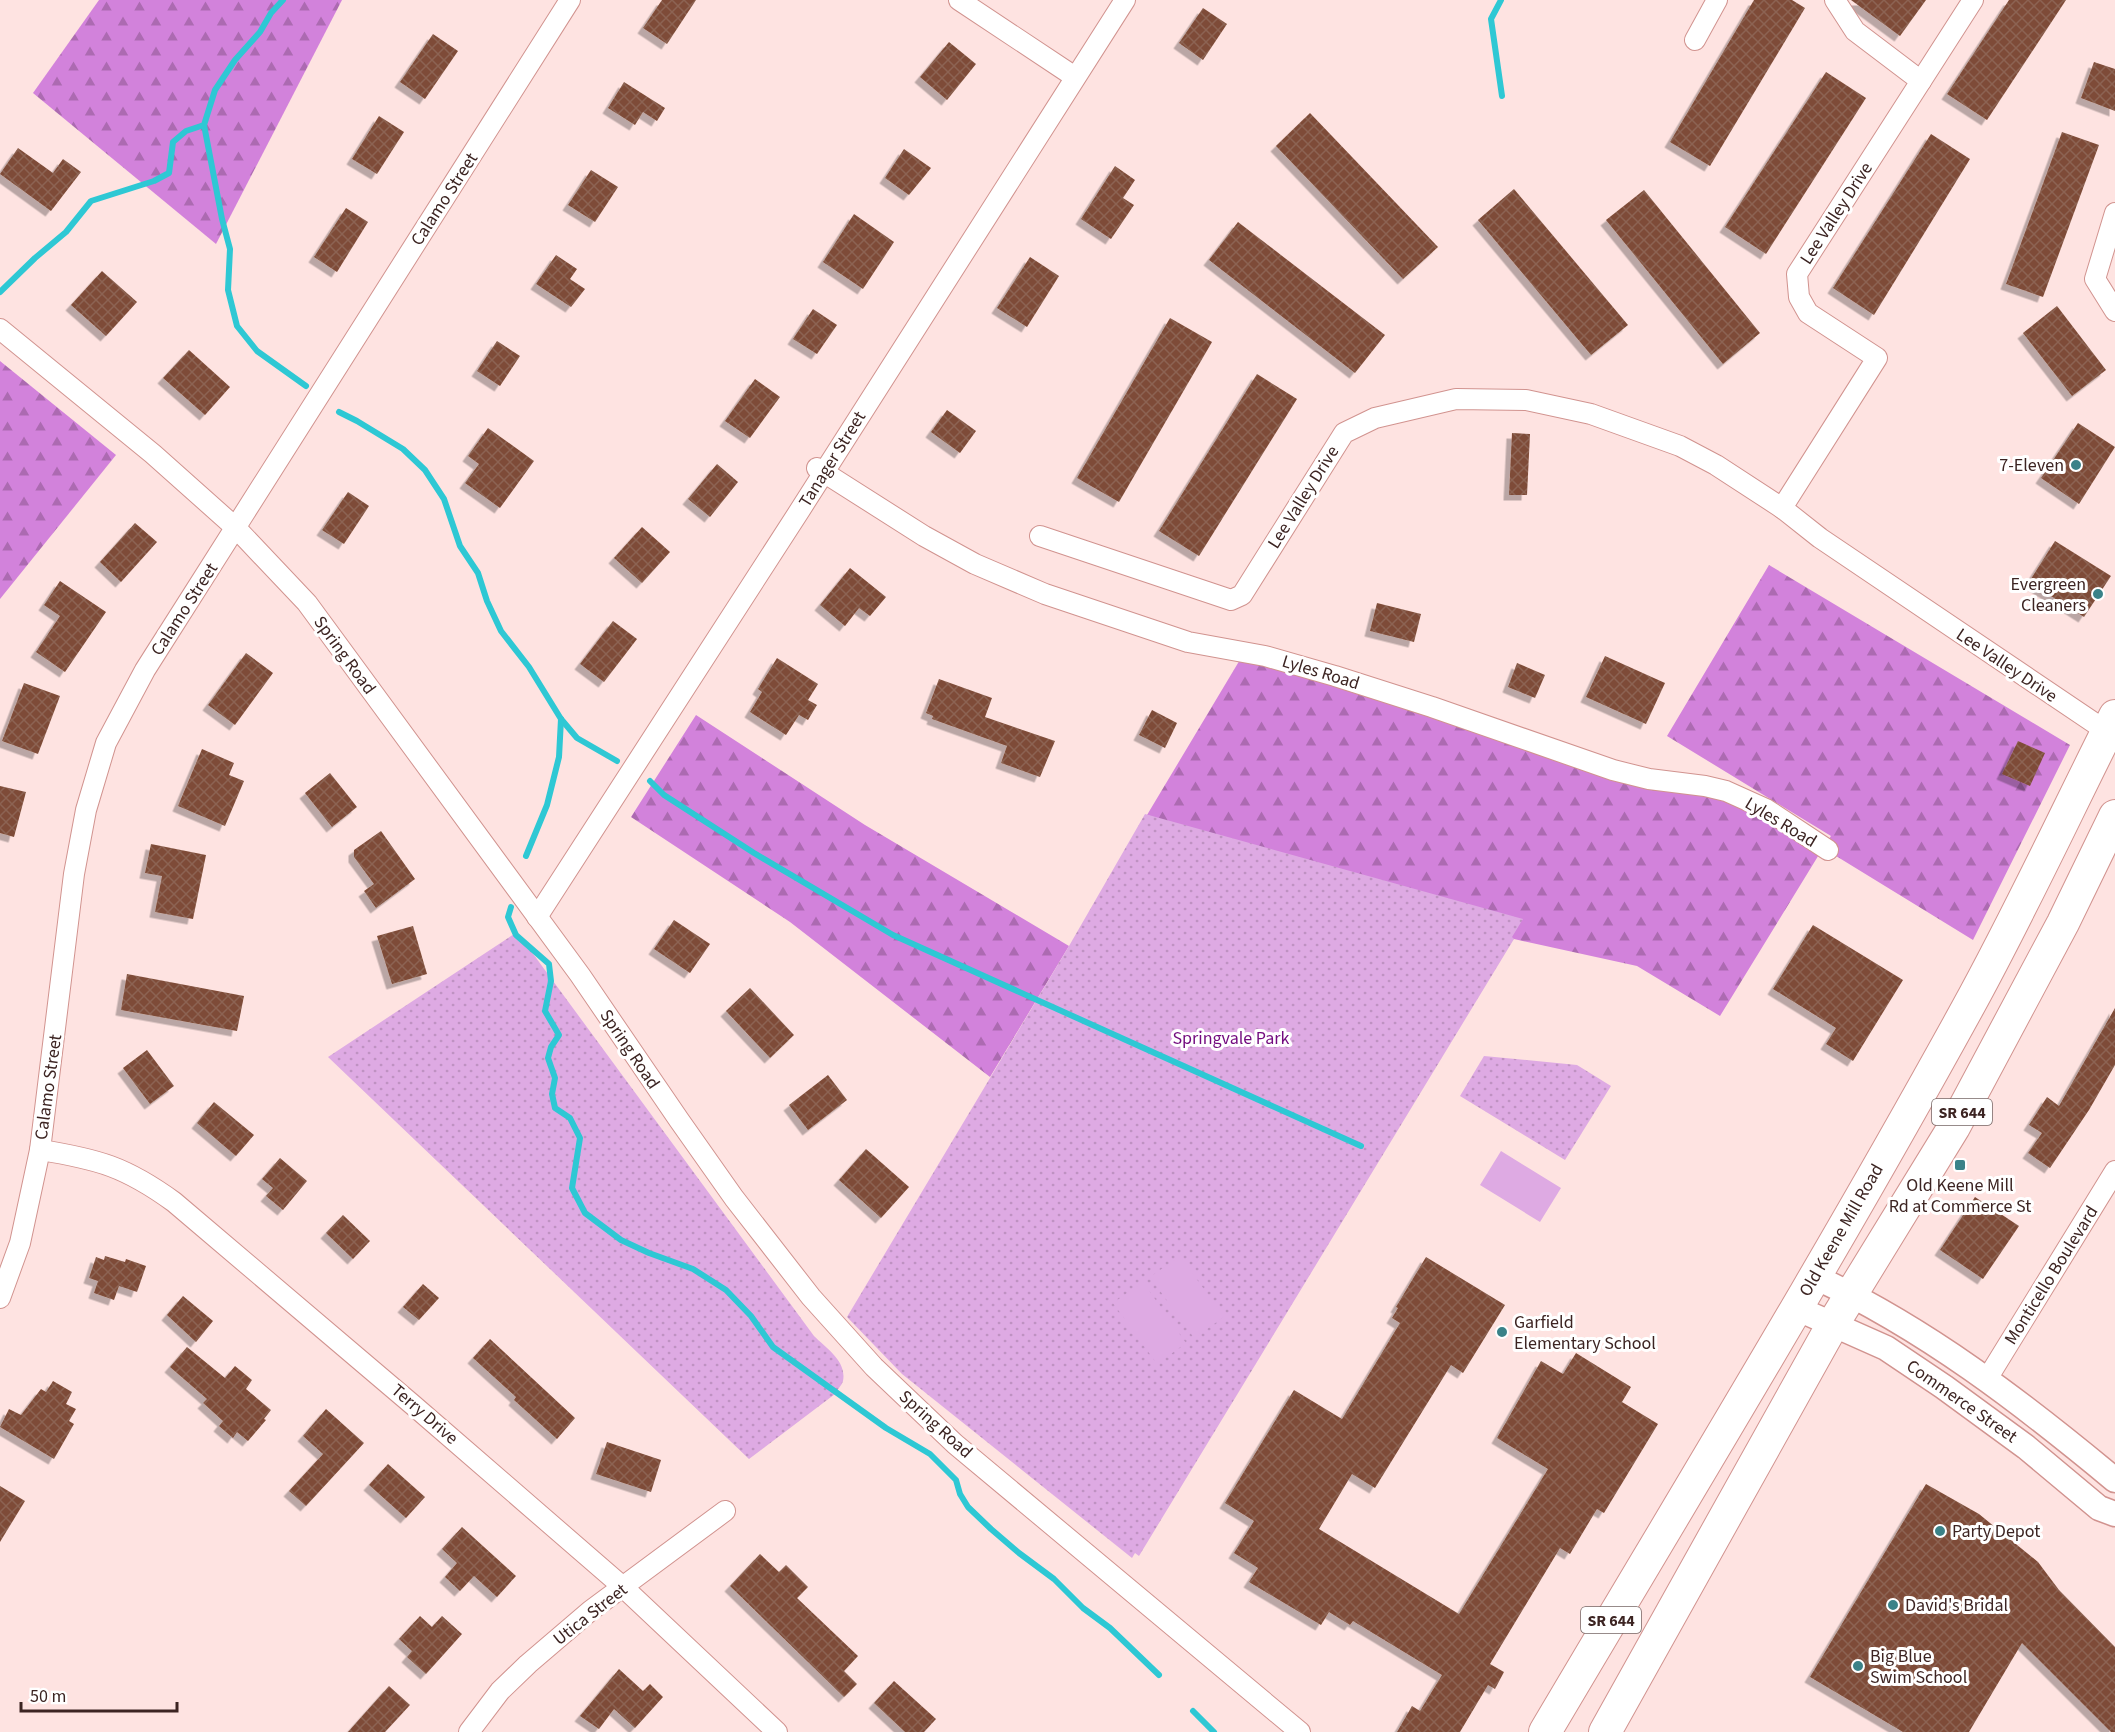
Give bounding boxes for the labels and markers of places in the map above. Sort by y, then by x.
place label: 7-Eleven [1999,453,2064,478]
marker: 7-Eleven [2069,458,2083,472]
place label: Evergreen Cleaners [2011,572,2086,618]
marker: Evergreen Cleaners [2091,587,2105,601]
marker: Old Keene Mill Rd at Commerce St [1953,1158,1967,1172]
place label: Old Keene Mill Rd at Commerce St [1889,1173,2031,1219]
place label: Garfield Elementary School [1514,1310,1656,1356]
marker: Garfield Elementary School [1495,1325,1509,1339]
place label: Party Depot [1952,1519,2040,1544]
marker: Party Depot [1933,1524,1947,1538]
place label: David's Bridal [1905,1593,2008,1618]
marker: David's Bridal [1886,1598,1900,1612]
place label: Big Blue Swim School [1870,1644,1967,1690]
marker: Big Blue Swim School [1851,1659,1865,1673]

